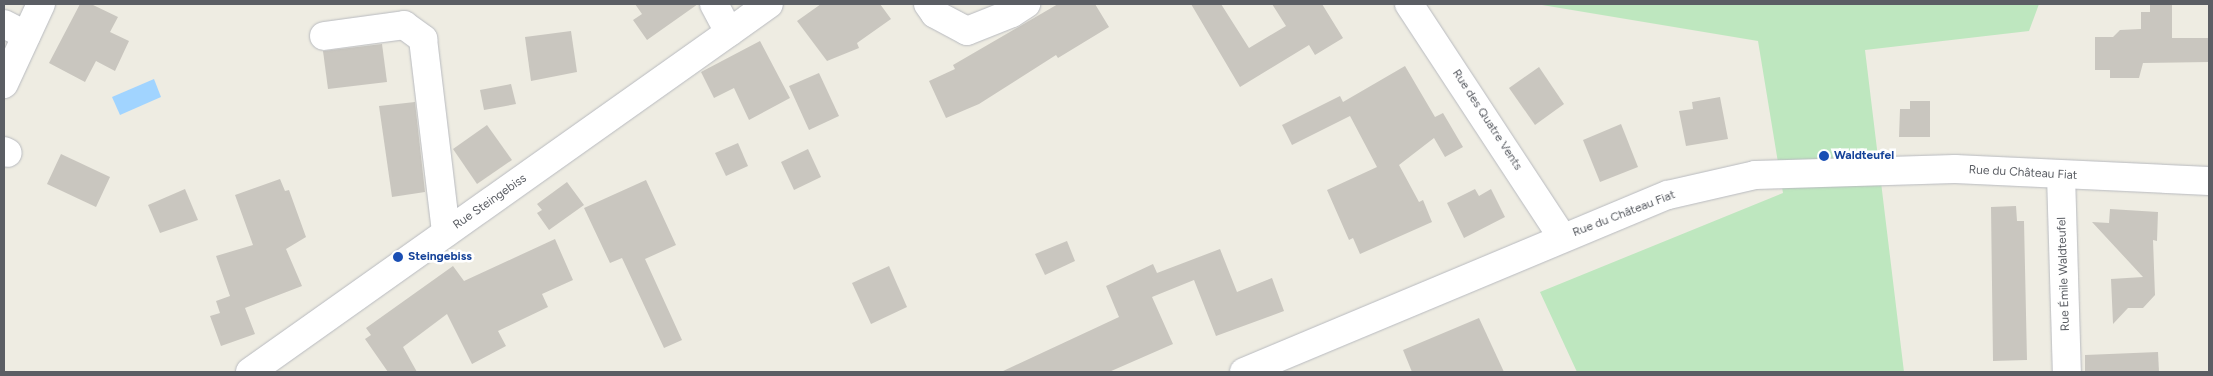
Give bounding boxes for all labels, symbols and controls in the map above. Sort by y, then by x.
street label: Rue des Quatre Vents [1449,67,1525,173]
place label: Waldteufel [1834,149,1894,163]
marker: Waldteufel [1818,150,1830,162]
street label: Rue du Château Fiat [1968,163,2078,183]
street label: Rue Steingebiss [451,171,529,233]
street label: Rue du Château Fiat [1571,188,1677,240]
street label: Rue Émile Waldteufel [2055,217,2073,331]
place label: Steingebiss [408,250,472,264]
marker: Steingebiss [392,251,404,263]

